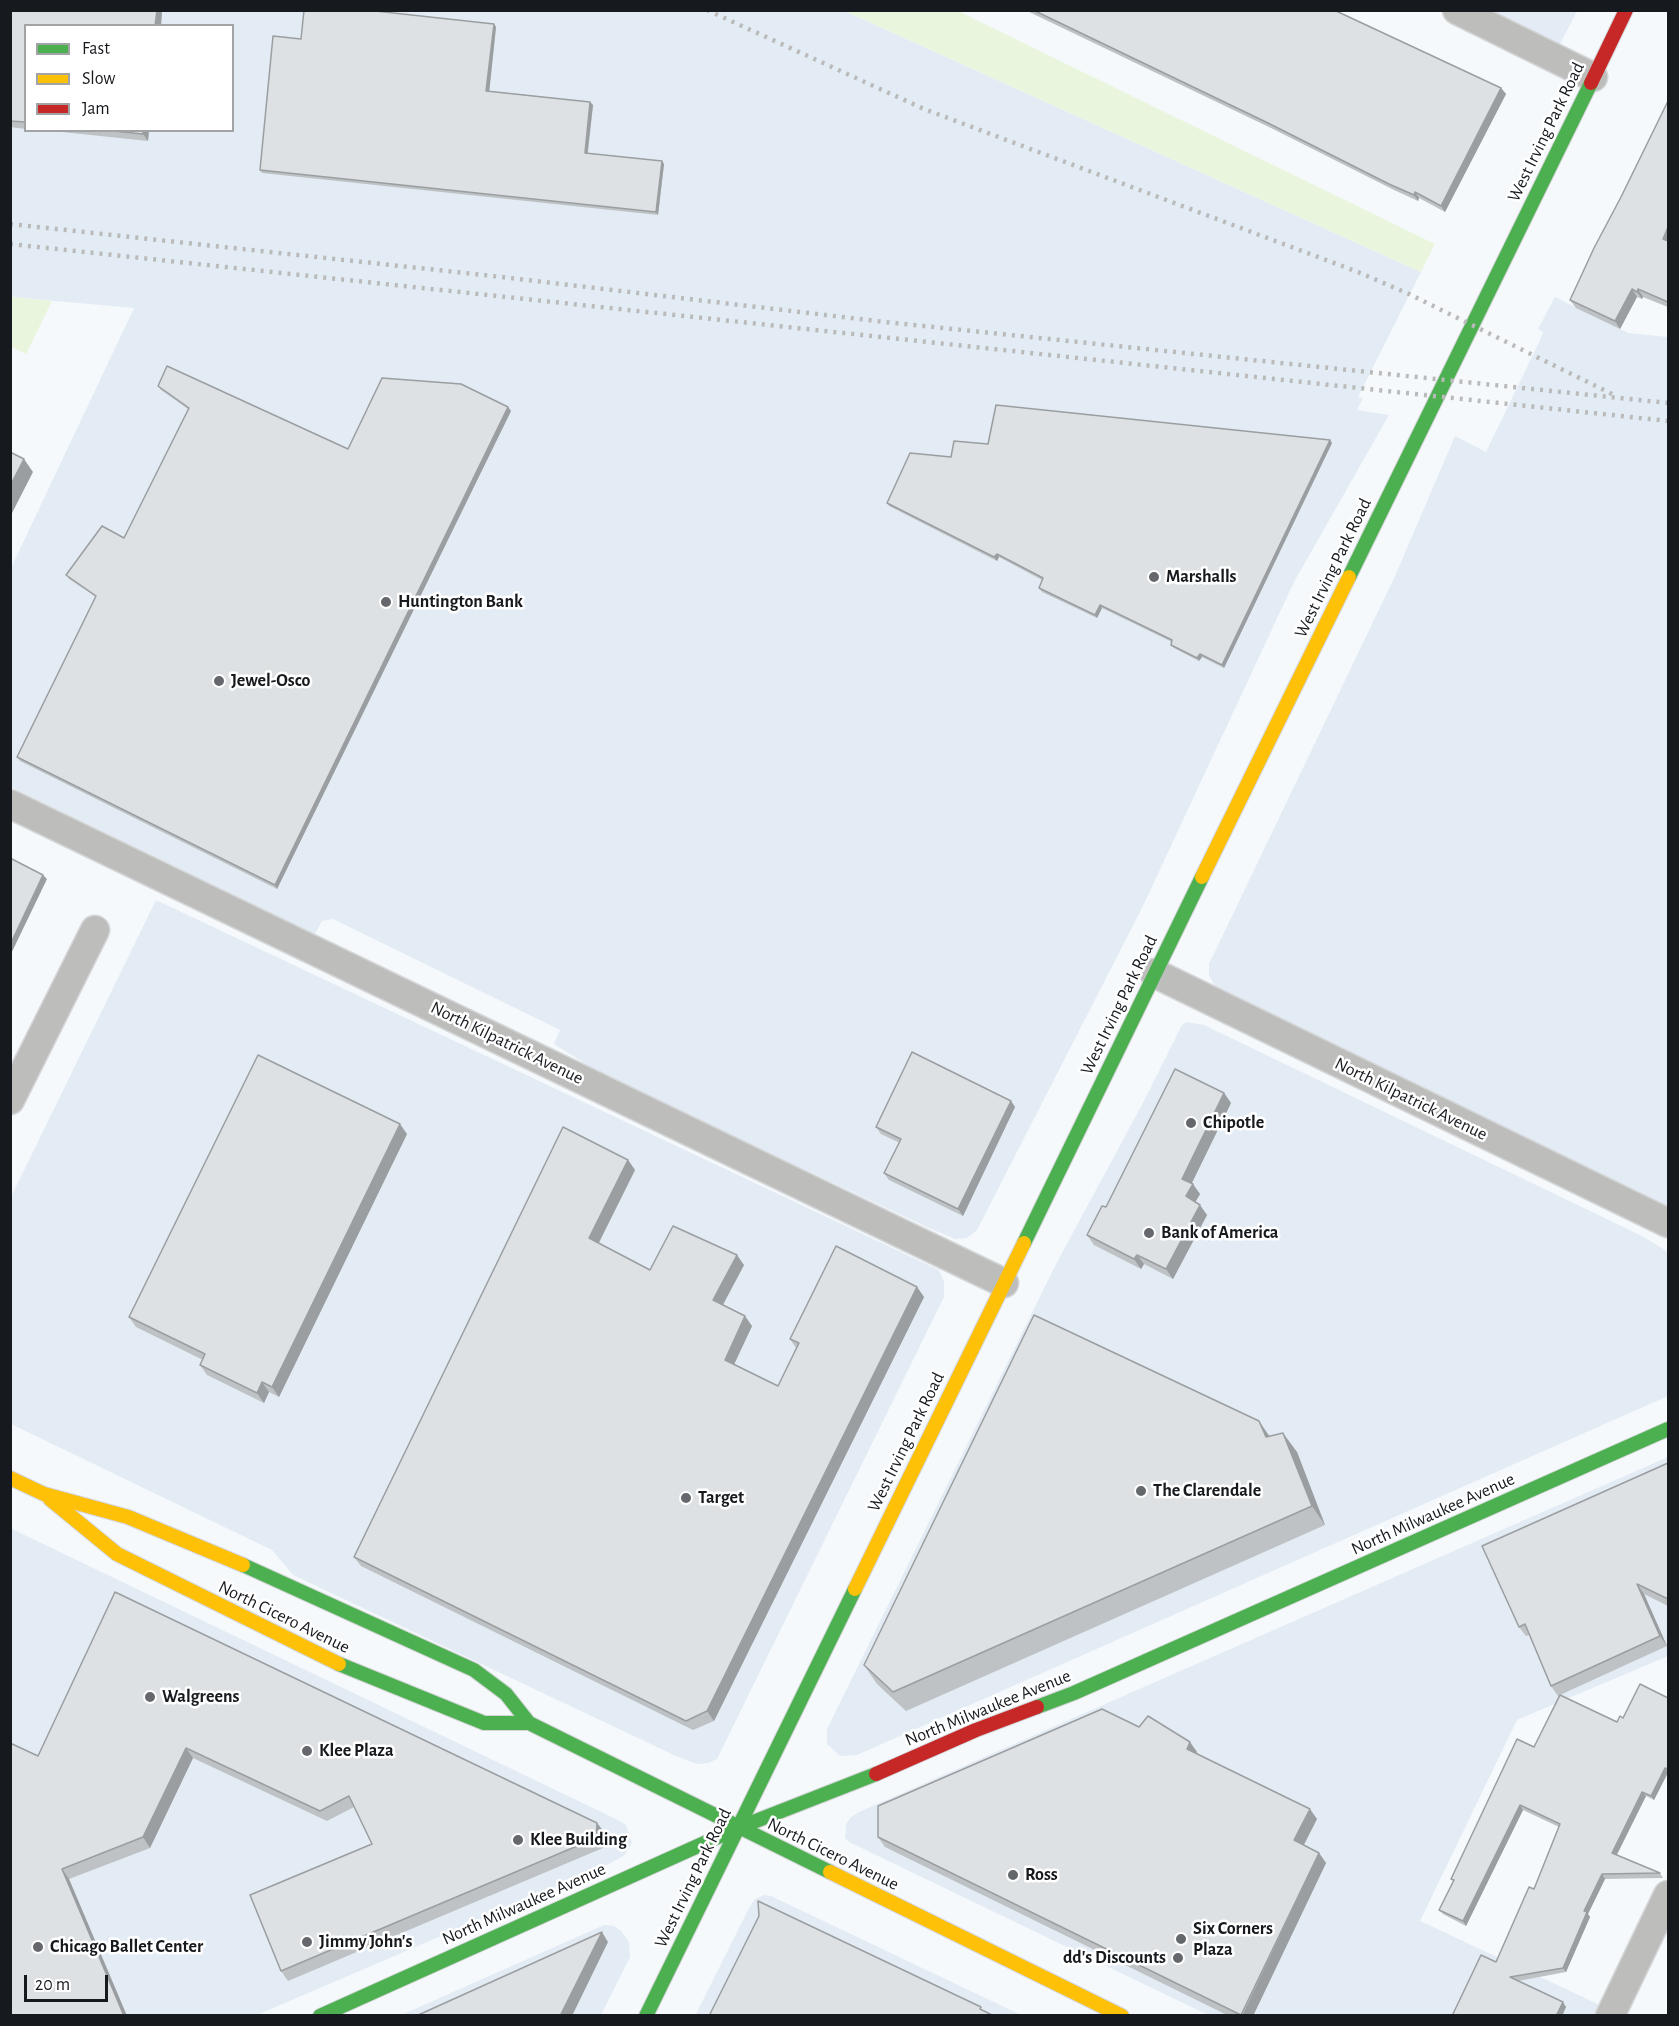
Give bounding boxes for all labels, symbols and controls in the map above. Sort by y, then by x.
legend [24,24,234,132]
text: Fast [82,40,110,58]
street label: West Irving Park Road [1503,59,1589,205]
text: Slow [82,70,115,88]
text: Jam [82,100,110,118]
street label: West Irving Park Road [1290,495,1376,641]
place label: Marshalls [1166,566,1237,588]
marker: Marshalls [1147,570,1161,584]
place label: Huntington Bank [398,591,523,613]
marker: Huntington Bank [379,595,393,609]
place label: Jewel-Osco [231,670,310,692]
marker: Jewel-Osco [212,674,226,688]
street label: West Irving Park Road [1076,932,1162,1078]
street label: North Kilpatrick Avenue [427,997,587,1089]
street label: North Kilpatrick Avenue [1331,1053,1491,1145]
place label: Chipotle [1203,1112,1264,1134]
marker: Chipotle [1184,1116,1198,1130]
place label: Bank of America [1161,1222,1278,1244]
marker: Bank of America [1142,1226,1156,1240]
street label: West Irving Park Road [863,1369,949,1515]
street label: North Milwaukee Avenue [1348,1468,1518,1560]
place label: The Clarendale [1153,1480,1261,1502]
marker: The Clarendale [1134,1484,1148,1498]
place label: Target [698,1487,744,1509]
marker: Target [679,1491,693,1505]
street label: North Cicero Avenue [215,1576,353,1658]
street label: North Milwaukee Avenue [902,1665,1074,1751]
place label: Walgreens [162,1686,239,1708]
marker: Walgreens [143,1690,157,1704]
place label: Klee Plaza [319,1740,394,1762]
marker: Klee Plaza [300,1744,314,1758]
street label: West Irving Park Road [650,1805,736,1951]
street label: North Cicero Avenue [764,1813,902,1895]
place label: Klee Building [530,1829,627,1851]
marker: Klee Building [511,1833,525,1847]
street label: North Milwaukee Avenue [439,1858,609,1950]
place label: Ross [1025,1864,1058,1886]
marker: Ross [1006,1868,1020,1882]
place label: Six Corners Plaza [1193,1918,1273,1960]
place label: Jimmy John's [319,1931,412,1953]
marker: Six Corners Plaza [1174,1932,1188,1946]
marker: Jimmy John's [300,1935,314,1949]
place label: Chicago Ballet Center [50,1936,203,1958]
marker: Chicago Ballet Center [31,1940,45,1954]
place label: dd's Discounts [1063,1947,1166,1969]
marker: dd's Discounts [1171,1951,1185,1965]
scale bar [27,1963,111,2001]
text: 20 m [35,1976,70,1994]

